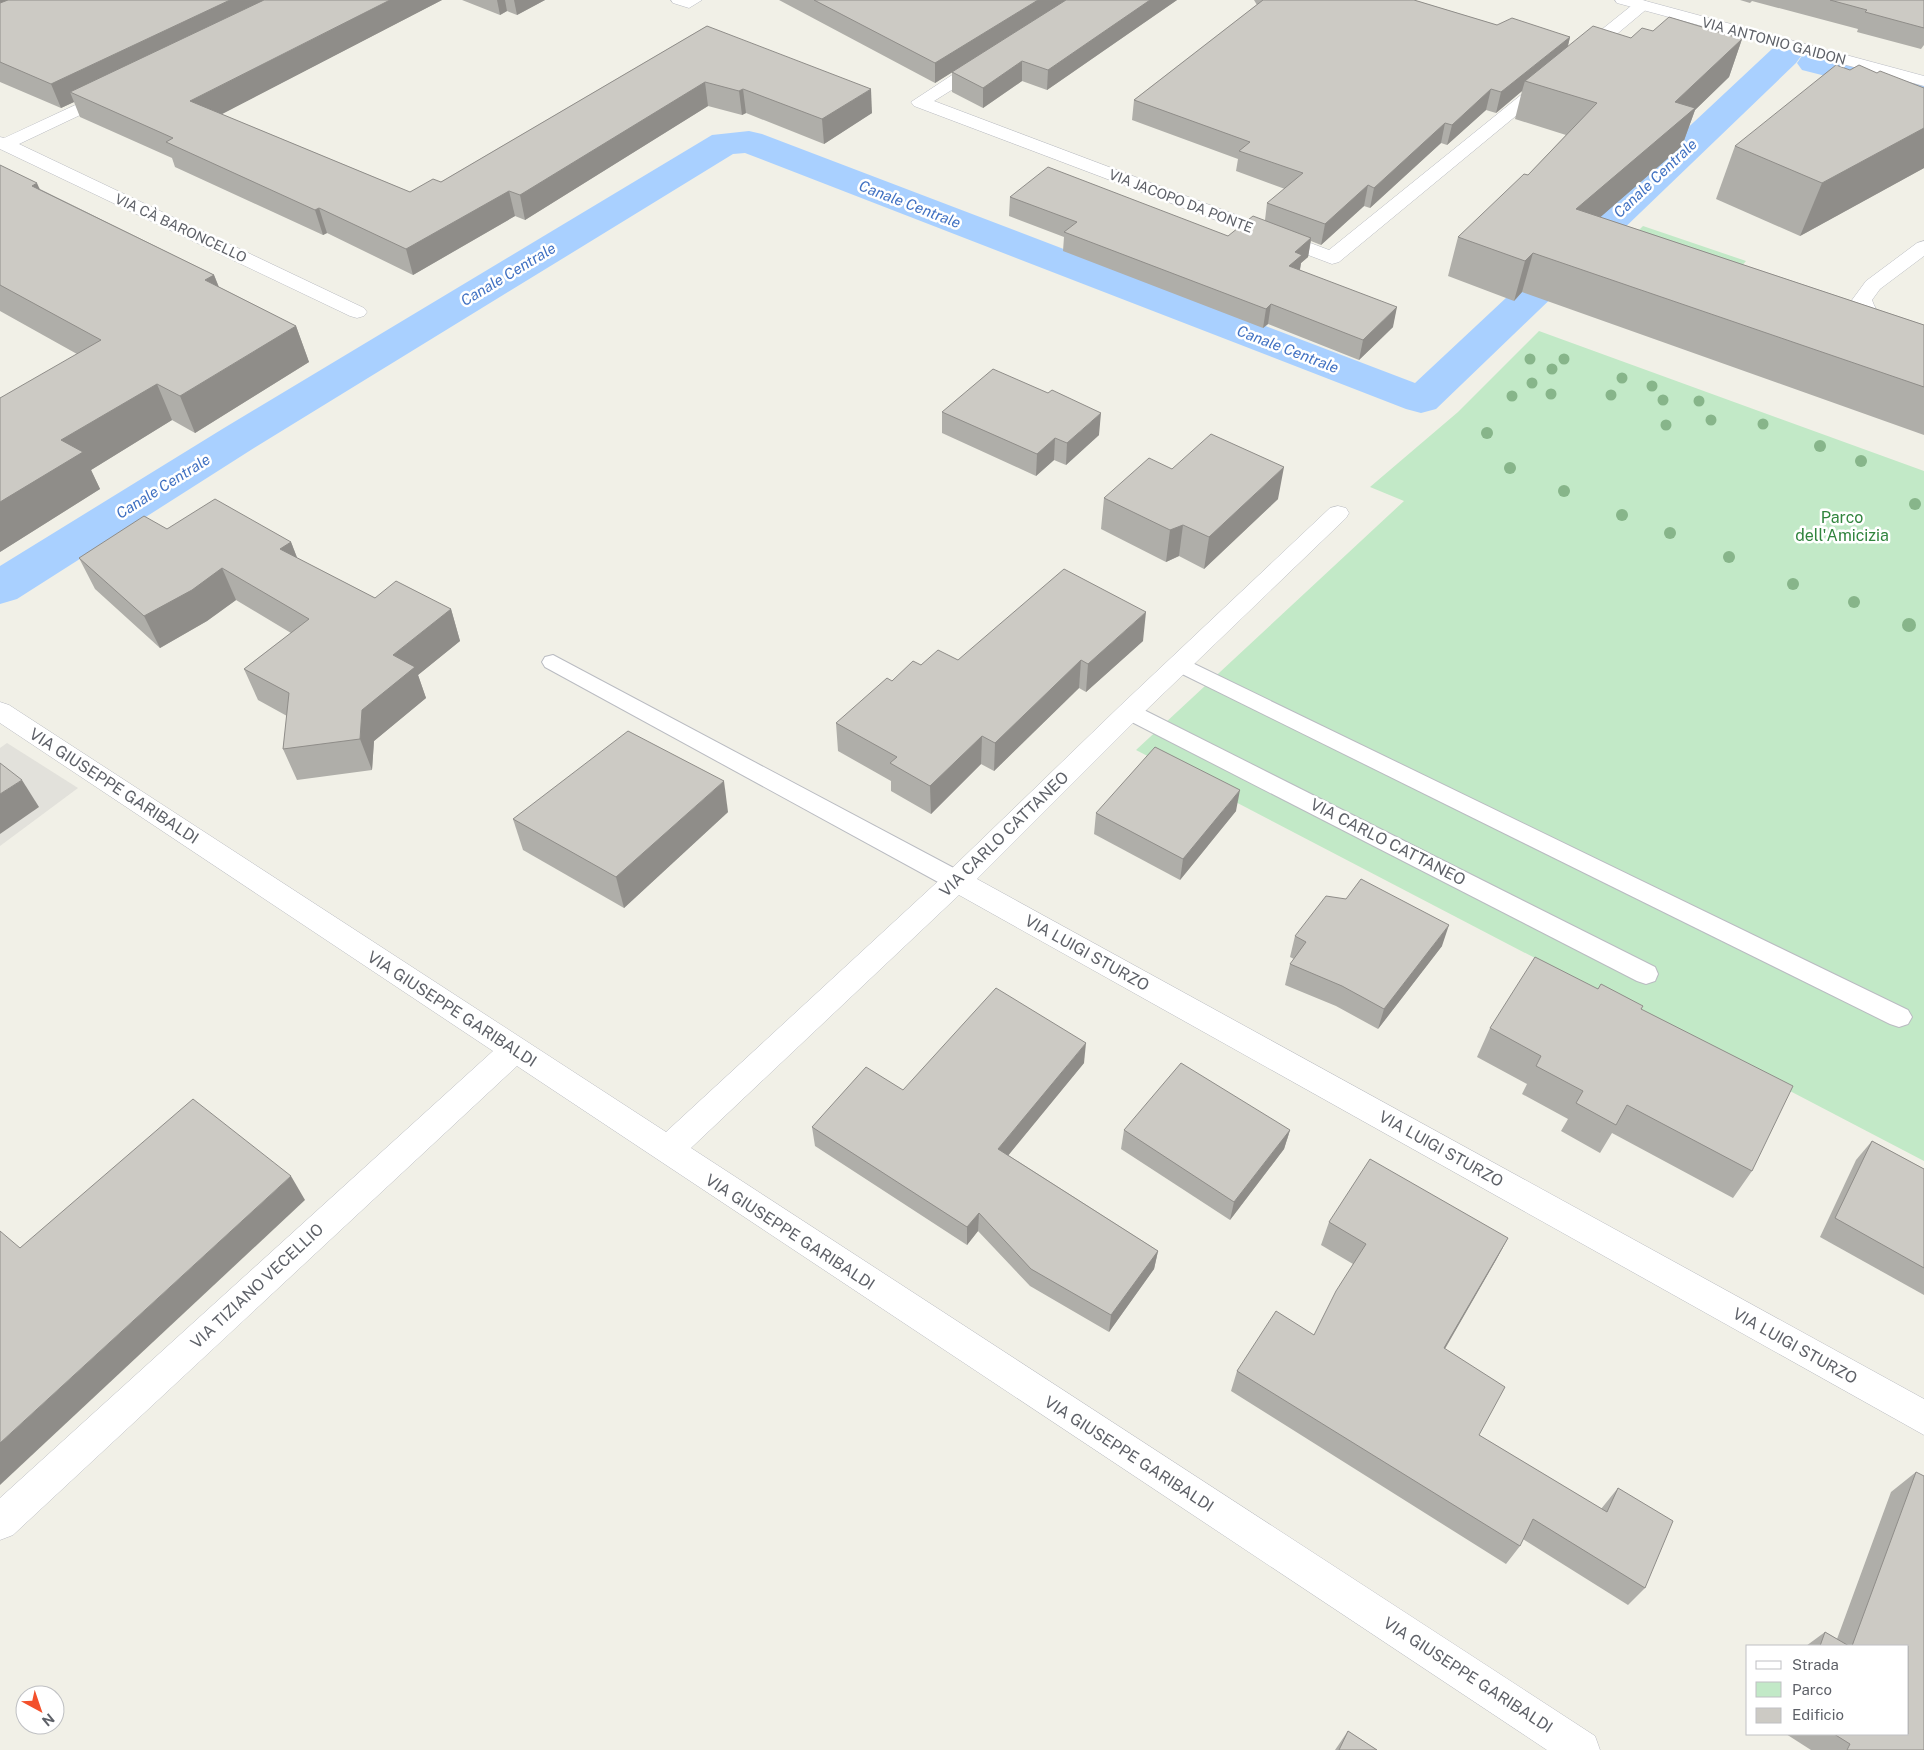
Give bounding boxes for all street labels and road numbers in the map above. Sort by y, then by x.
street label: VIA ANTONIO GAIDON [1700,14,1848,68]
street label: VIA JACOPO DA PONTE [1107,166,1255,236]
street label: VIA CÀ BARONCELLO [113,190,250,266]
street label: VIA GIUSEPPE GARIBALDI [26,724,202,848]
street label: VIA CARLO CATTANEO [936,767,1072,901]
street label: VIA CARLO CATTANEO [1307,795,1469,889]
street label: VIA LUIGI STURZO [1022,911,1152,995]
street label: VIA GIUSEPPE GARIBALDI [364,947,540,1071]
street label: VIA LUIGI STURZO [1376,1107,1506,1191]
street label: VIA GIUSEPPE GARIBALDI [702,1170,878,1294]
street label: VIA TIZIANO VECELLIO [187,1220,327,1352]
street label: VIA LUIGI STURZO [1730,1304,1860,1388]
street label: VIA GIUSEPPE GARIBALDI [1041,1392,1217,1516]
street label: VIA GIUSEPPE GARIBALDI [1380,1613,1556,1737]

